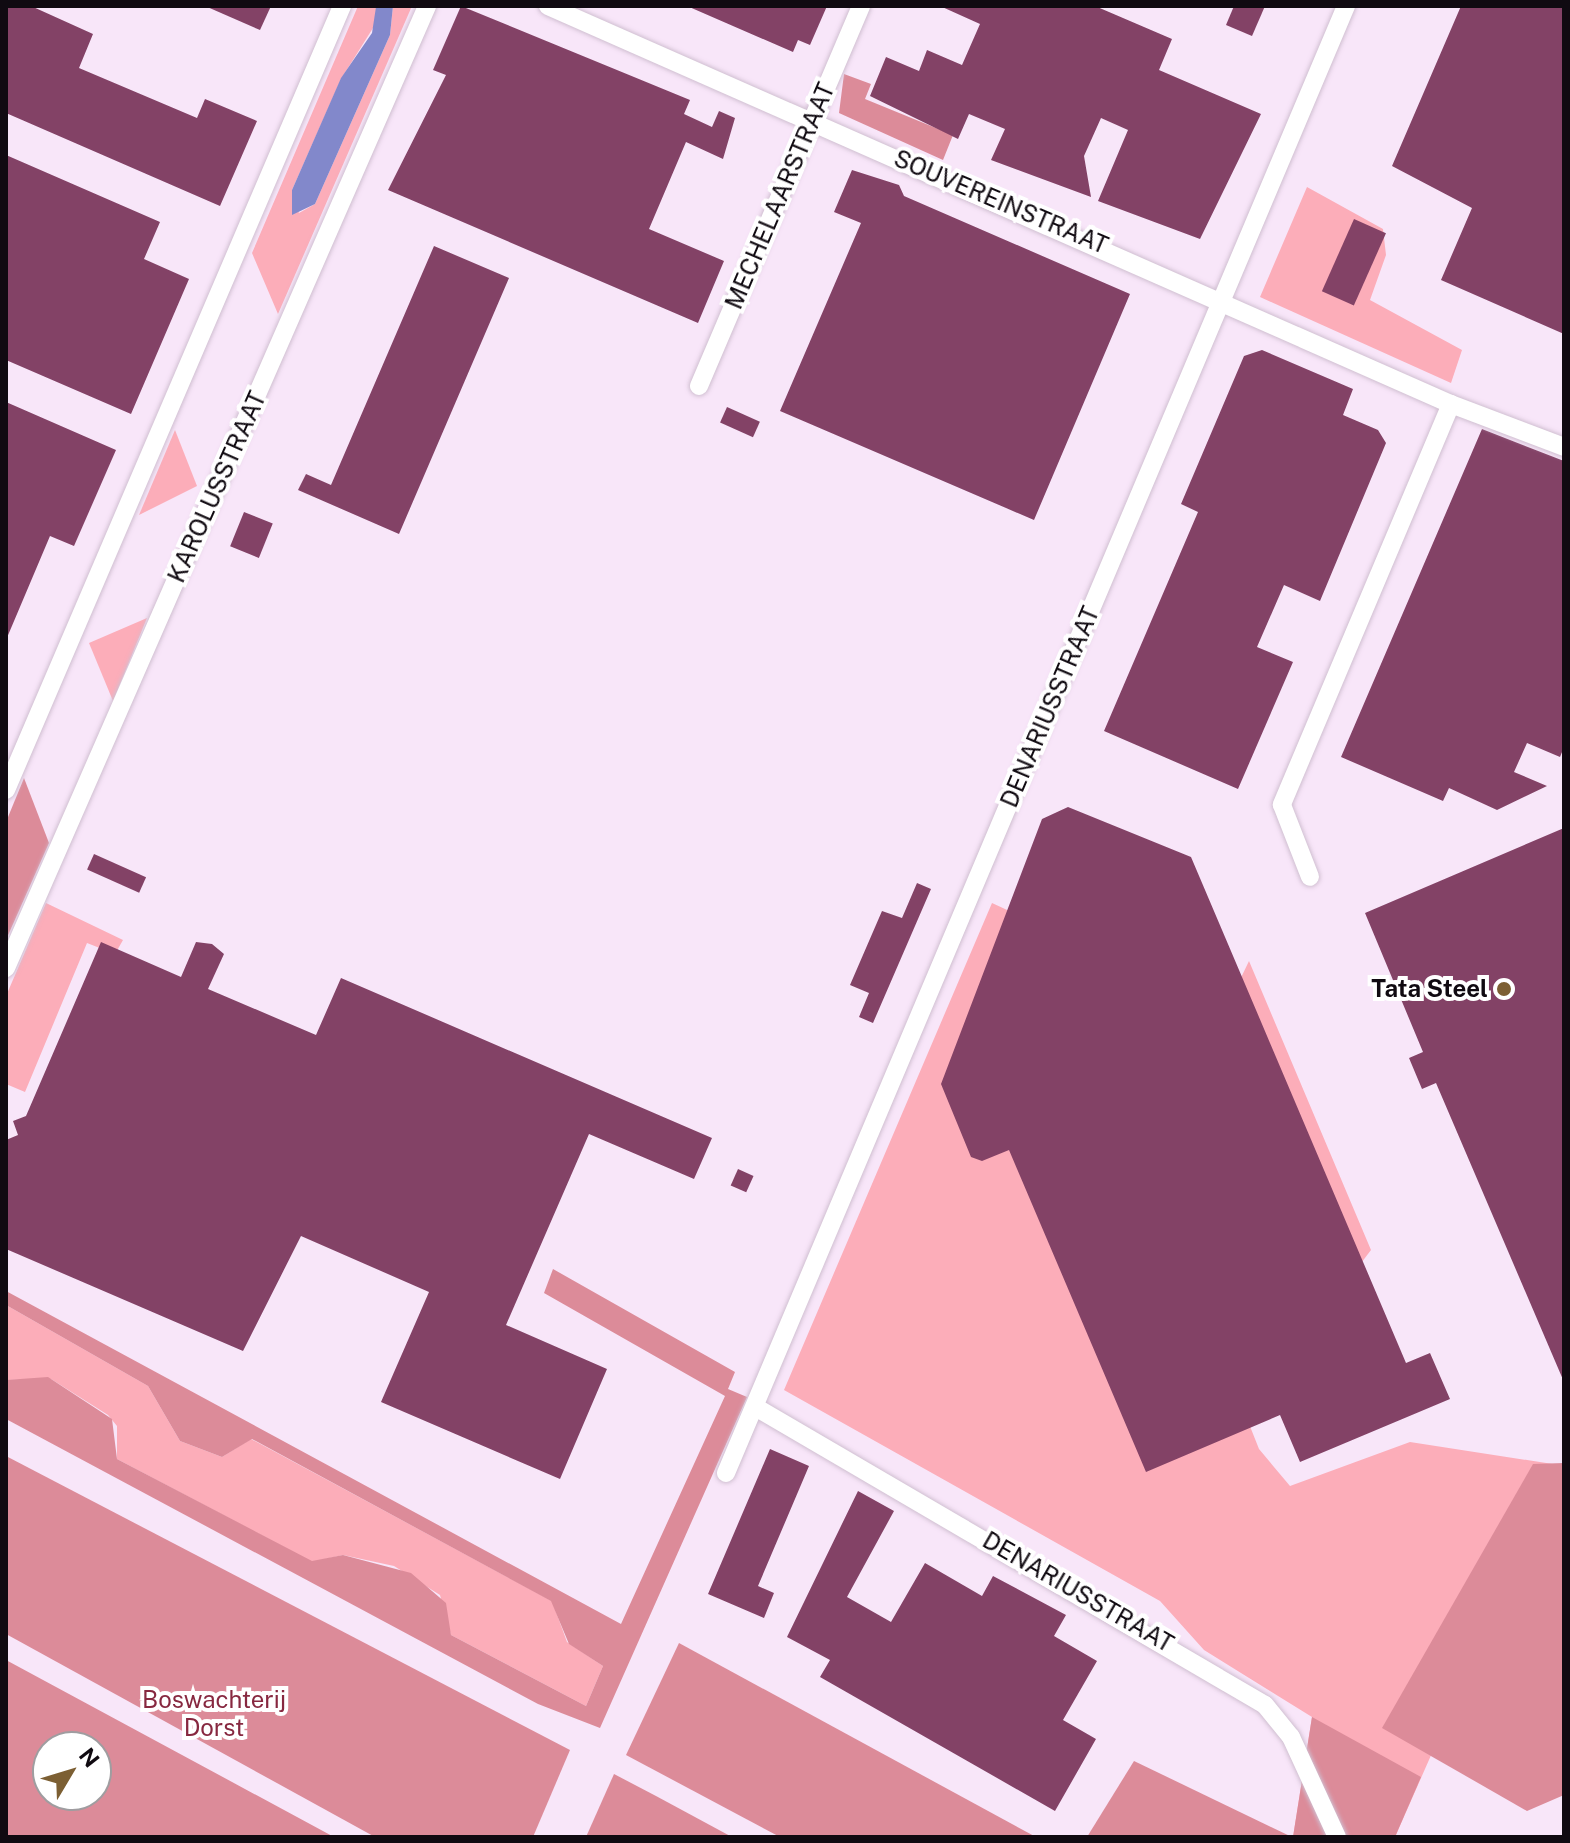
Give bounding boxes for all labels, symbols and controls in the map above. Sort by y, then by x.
street label: MECHELAARSTRAAT [719,79,841,313]
street label: SOUVEREINSTRAAT [890,144,1112,260]
street label: KAROLUSSTRAAT [162,387,272,587]
street label: DENARIUSSTRAAT [995,602,1105,812]
place label: Tata Steel [1371,975,1488,1003]
marker: Tata Steel [1495,980,1513,998]
street label: DENARIUSSTRAAT [978,1526,1178,1658]
park label: Boswachterij Dorst [142,1686,286,1742]
north arrow [32,1731,112,1811]
text: N [74,1743,105,1772]

